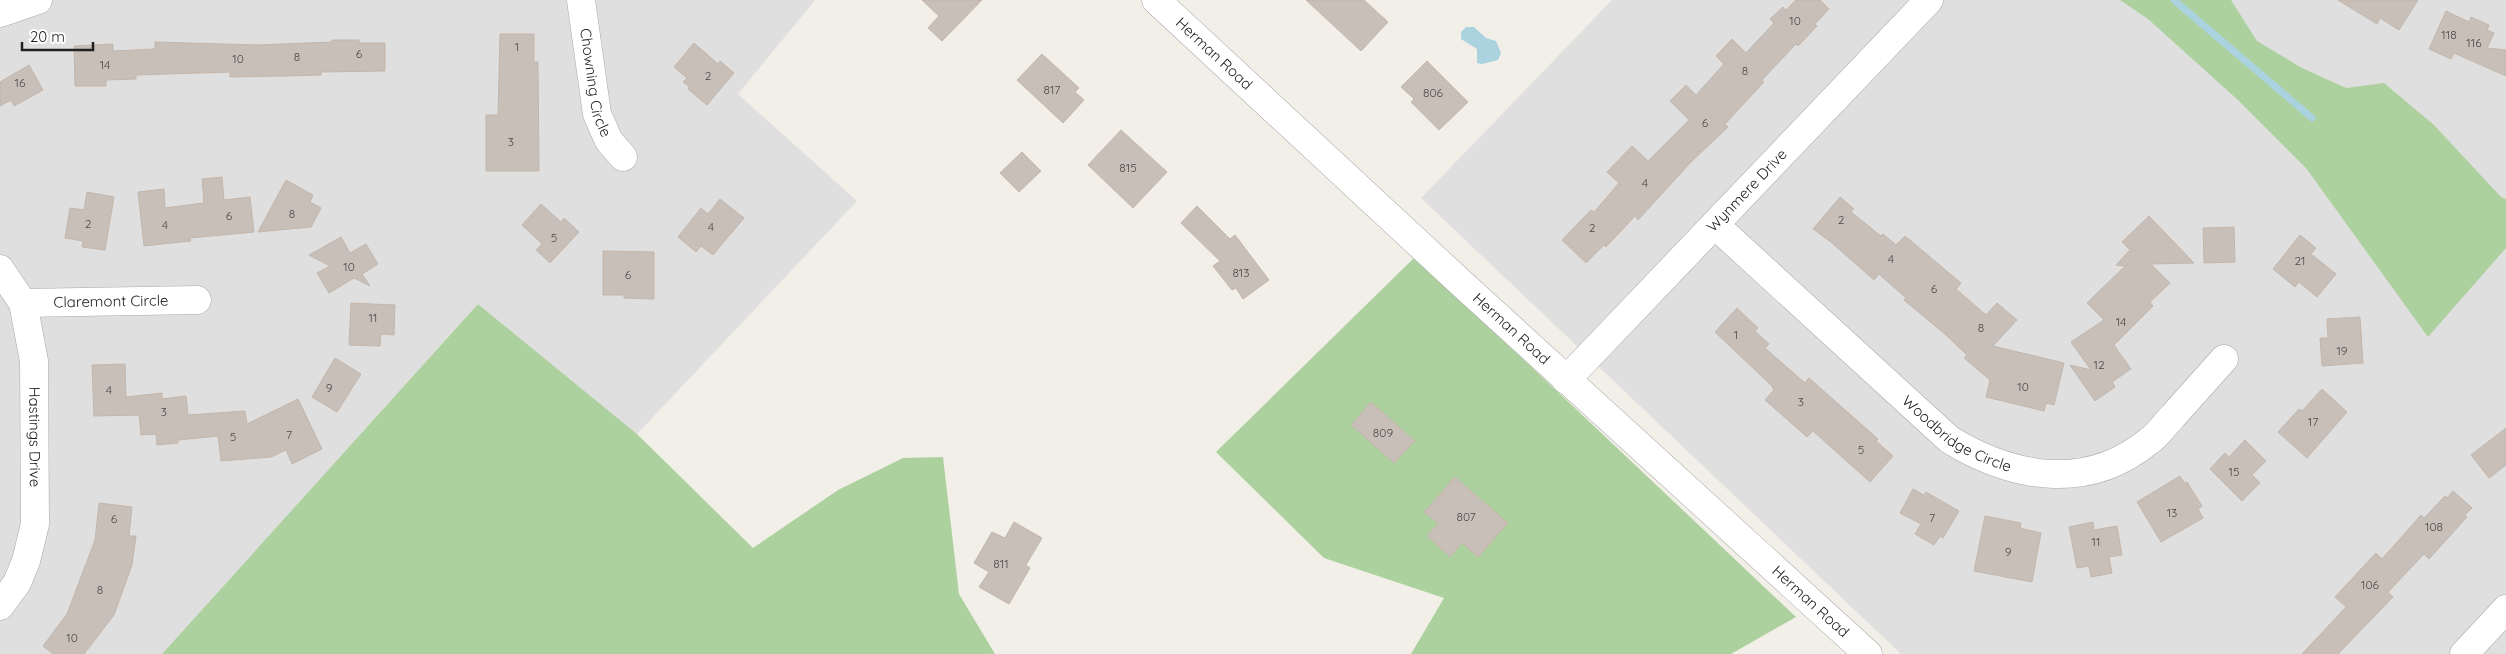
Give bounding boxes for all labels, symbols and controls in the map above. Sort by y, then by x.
street label: Herman Road [1172,13,1257,94]
house number: 10 [1789,13,1801,28]
scale bar [22,20,94,52]
text: 20 m [30,27,65,46]
street label: Chowning Circle [576,27,616,140]
house number: 118 [2441,27,2457,42]
house number: 116 [2466,35,2482,50]
house number: 1 [515,39,519,54]
house number: 6 [356,46,363,61]
house number: 8 [294,49,300,64]
house number: 10 [232,51,244,66]
house number: 14 [100,57,110,72]
house number: 8 [1742,63,1748,78]
house number: 2 [705,68,712,83]
house number: 16 [15,75,26,90]
house number: 817 [1043,82,1061,97]
house number: 806 [1423,85,1444,100]
house number: 6 [1702,115,1709,130]
house number: 3 [508,134,514,149]
street label: Wynmere Drive [1702,145,1791,236]
house number: 815 [1119,160,1137,175]
house number: 4 [1642,175,1648,190]
house number: 8 [289,206,295,221]
house number: 6 [226,208,233,223]
house number: 2 [1838,212,1845,227]
house number: 2 [85,216,92,231]
house number: 4 [162,217,168,232]
house number: 4 [708,219,714,234]
house number: 2 [1589,220,1596,235]
house number: 5 [551,230,557,245]
house number: 4 [1888,251,1894,266]
house number: 21 [2294,253,2306,268]
house number: 10 [343,259,355,274]
house number: 813 [1232,265,1250,280]
house number: 6 [625,267,632,282]
house number: 6 [1931,281,1938,296]
street label: Herman Road [1469,288,1554,368]
street label: Claremont Circle [53,290,169,311]
house number: 11 [369,310,377,325]
house number: 14 [2116,314,2126,329]
house number: 8 [1978,320,1984,335]
house number: 1 [1734,327,1738,342]
house number: 19 [2336,343,2348,358]
house number: 12 [2093,357,2105,372]
house number: 10 [2017,379,2029,394]
house number: 9 [326,380,333,395]
house number: 4 [106,382,112,397]
street label: Hastings Drive [25,387,45,487]
street label: Woodbridge Circle [1898,391,2014,476]
house number: 3 [1798,394,1804,409]
house number: 3 [161,404,167,419]
house number: 17 [2308,414,2318,429]
house number: 809 [1373,425,1393,440]
house number: 7 [286,427,292,442]
house number: 5 [230,429,236,444]
house number: 5 [1858,442,1864,457]
house number: 15 [2229,464,2239,479]
house number: 13 [2167,505,2177,520]
house number: 807 [1456,509,1476,524]
house number: 7 [1929,510,1935,525]
house number: 6 [111,511,118,526]
house number: 108 [2425,519,2443,534]
house number: 11 [2092,534,2100,549]
house number: 9 [2005,544,2012,559]
house number: 811 [993,556,1009,571]
street label: Herman Road [1768,561,1853,641]
house number: 106 [2361,577,2380,592]
house number: 8 [97,582,103,597]
house number: 10 [66,630,78,645]

